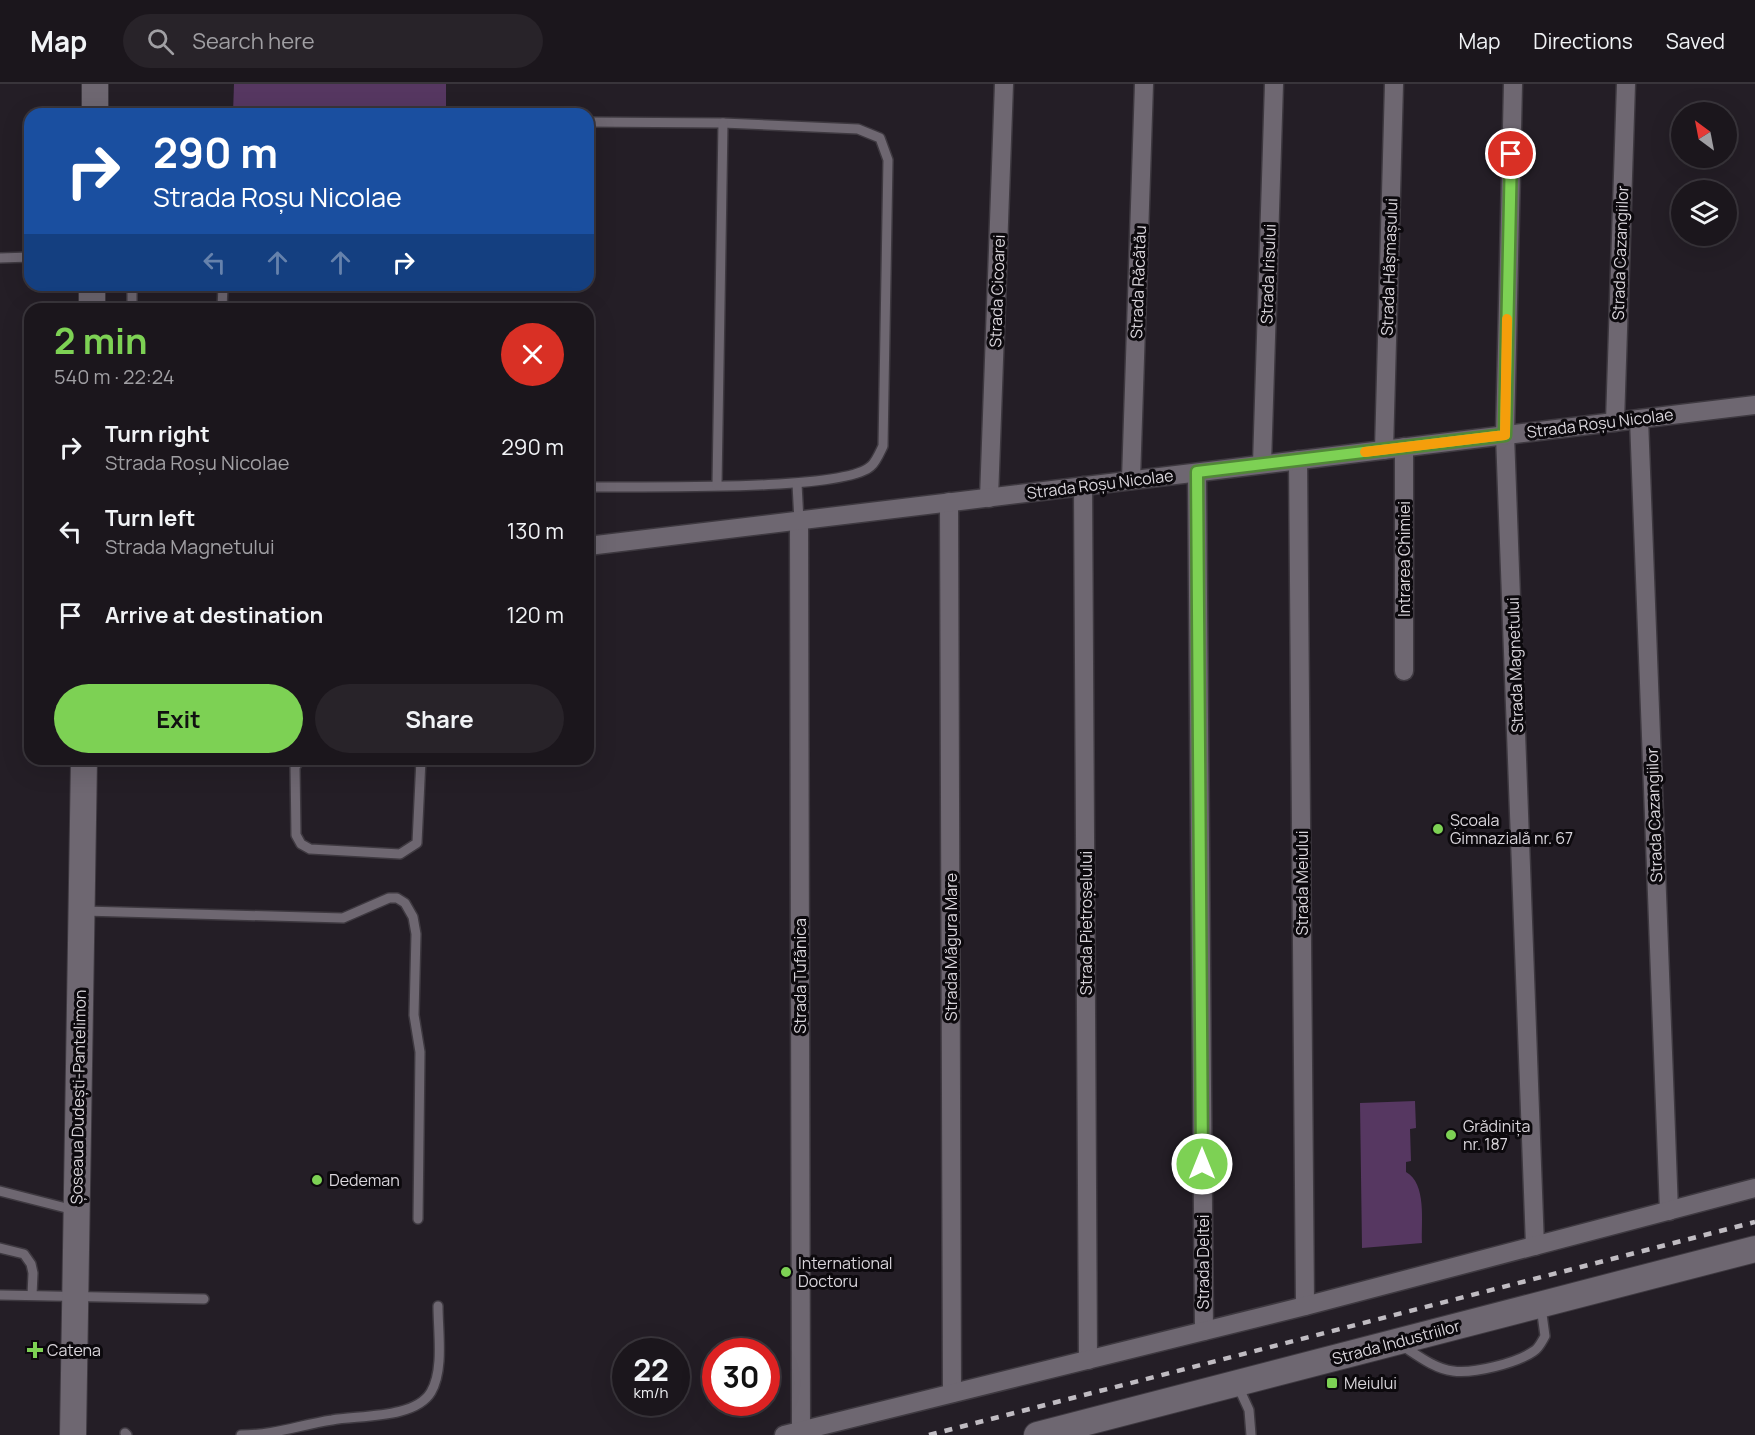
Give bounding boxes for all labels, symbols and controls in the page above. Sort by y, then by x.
search box [123,14,543,68]
text: Map [30,22,87,60]
icon: search [144,25,177,58]
text: Search here [192,26,315,56]
text: Map [1459,27,1500,55]
text: Directions [1533,27,1633,55]
text: Saved [1666,27,1725,55]
north arrow [1671,102,1737,168]
map controls [1671,102,1737,246]
text: 290 m [153,123,278,181]
pin [1485,128,1536,179]
icon: right [54,132,132,210]
icon: arrive [1494,137,1527,170]
text: Strada Roșu Nicolae [153,178,402,215]
button: layers [1671,180,1737,246]
street label: Strada Cazangiilor [1607,185,1633,321]
street label: Strada Hășmașului [1376,198,1402,336]
street label: Strada Irisului [1255,223,1281,325]
street label: Strada Răcătău [1125,225,1151,339]
street label: Strada Cicoarei [984,234,1010,348]
icon: left [198,246,231,279]
icon: ahead [261,246,294,279]
icon: ahead [324,246,357,279]
icon: right [387,246,420,279]
text: 2 min [54,316,148,365]
button: close [501,323,564,386]
text: 540 m · 22:24 [54,363,175,390]
street label: Strada Roșu Nicolae [1525,403,1675,443]
text: Turn right [105,419,210,449]
icon: right [54,431,87,464]
text: 290 m [501,432,564,462]
text: Strada Roșu Nicolae [105,449,289,476]
street label: Strada Roșu Nicolae [1025,464,1175,504]
street label: Intrarea Chimiei [1393,501,1415,617]
text: Turn left [105,503,195,533]
icon: left [54,515,87,548]
text: 130 m [507,516,564,546]
text: Strada Magnetului [105,533,275,560]
street label: Strada Magnetului [1502,597,1528,733]
icon: arrive [54,599,87,632]
text: Arrive at destination [105,600,323,630]
text: 120 m [506,600,564,630]
button: Exit [54,684,303,753]
button: Share [315,684,564,753]
street label: Strada Cazangiilor [1641,747,1667,883]
place label: Școala Gimnazială nr. 67 [1450,809,1573,849]
marker: Școala Gimnazială nr. 67 [1431,822,1445,836]
street label: Strada Meiului [1291,830,1313,936]
street label: Strada Pietroșelului [1075,851,1097,995]
street label: Strada Măgura Mare [940,873,962,1021]
street label: Strada Tufănica [789,918,811,1034]
street label: Șoseaua Dudești-Pantelimon [65,989,91,1205]
place label: Grădinița nr. 187 [1463,1115,1530,1155]
marker: Grădinița nr. 187 [1444,1128,1458,1142]
position arrow [1170,1132,1234,1196]
place label: Dedeman [329,1169,400,1191]
marker: Dedeman [310,1173,324,1187]
street label: Strada Deltei [1192,1214,1214,1310]
place label: International Doctoru [798,1252,893,1292]
marker: International Doctoru [779,1265,793,1279]
street label: Strada Industriilor [1330,1314,1463,1370]
speed limit sign: 30 [702,1338,780,1416]
place label: Catena [47,1339,101,1361]
marker: Catena [28,1343,42,1357]
text: 22 [633,1349,669,1390]
place label: Meiului [1344,1372,1397,1394]
marker: Meiului [1325,1376,1339,1390]
text: km/h [634,1382,668,1403]

